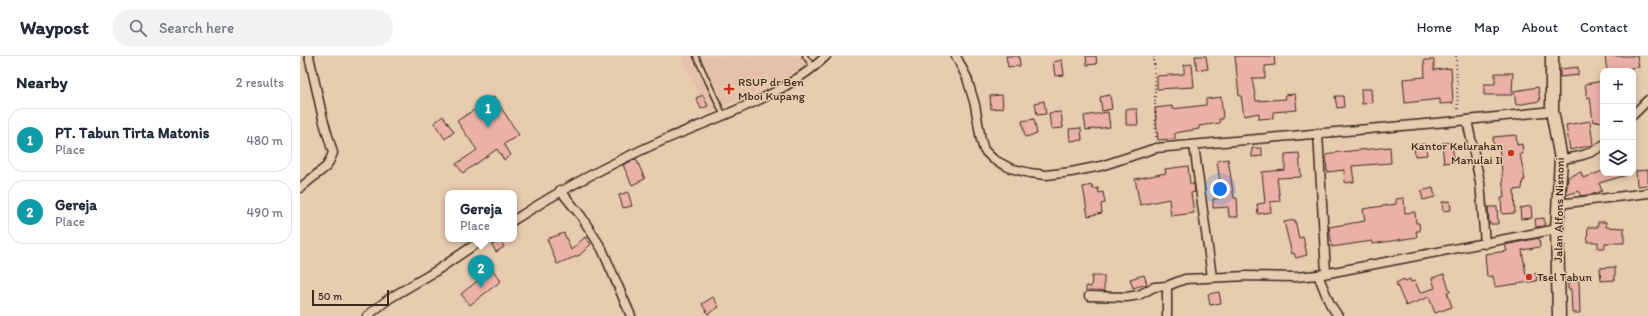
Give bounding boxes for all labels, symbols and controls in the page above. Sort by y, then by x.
search box [113,10,393,46]
text: Waypost [20,16,89,39]
icon: search [127,17,149,39]
text: Search here [159,19,234,37]
text: Home [1417,19,1452,36]
text: Map [1474,19,1500,36]
text: About [1522,19,1558,36]
text: Contact [1580,19,1628,36]
map controls [1600,68,1636,176]
button: + [1600,68,1636,104]
text: Nearby [16,72,68,92]
text: 2 results [236,75,284,90]
place label: RSUP dr Ben Mboi Kupang [738,75,806,103]
marker: RSUP dr Ben Mboi Kupang [723,83,735,95]
pin: 1 [475,95,501,128]
button: − [1600,104,1636,140]
text: PT. Tabun Tirta Matonis [55,124,209,142]
text: 1 [27,133,33,148]
text: 480 m [246,133,283,148]
place label: Kantor Kelurahan Manulai II [1411,139,1503,167]
button: layers [1600,140,1636,176]
text: Place [55,142,85,157]
marker: Kantor Kelurahan Manulai II [1506,148,1516,158]
street label: Jalan Alfons Nisnoni [1551,157,1567,263]
your location [1210,179,1230,199]
popup [445,190,517,242]
text: Gereja [55,196,97,214]
text: Gereja [460,200,502,218]
text: 2 [27,205,33,220]
text: 490 m [247,205,283,220]
text: Place [55,214,85,229]
text: Place [460,218,490,233]
pin: 2 [468,255,494,288]
place label: Tsel Tabun [1537,270,1592,284]
marker: Tsel Tabun [1524,272,1534,282]
scale bar [312,288,389,307]
text: 50 m [318,290,342,303]

